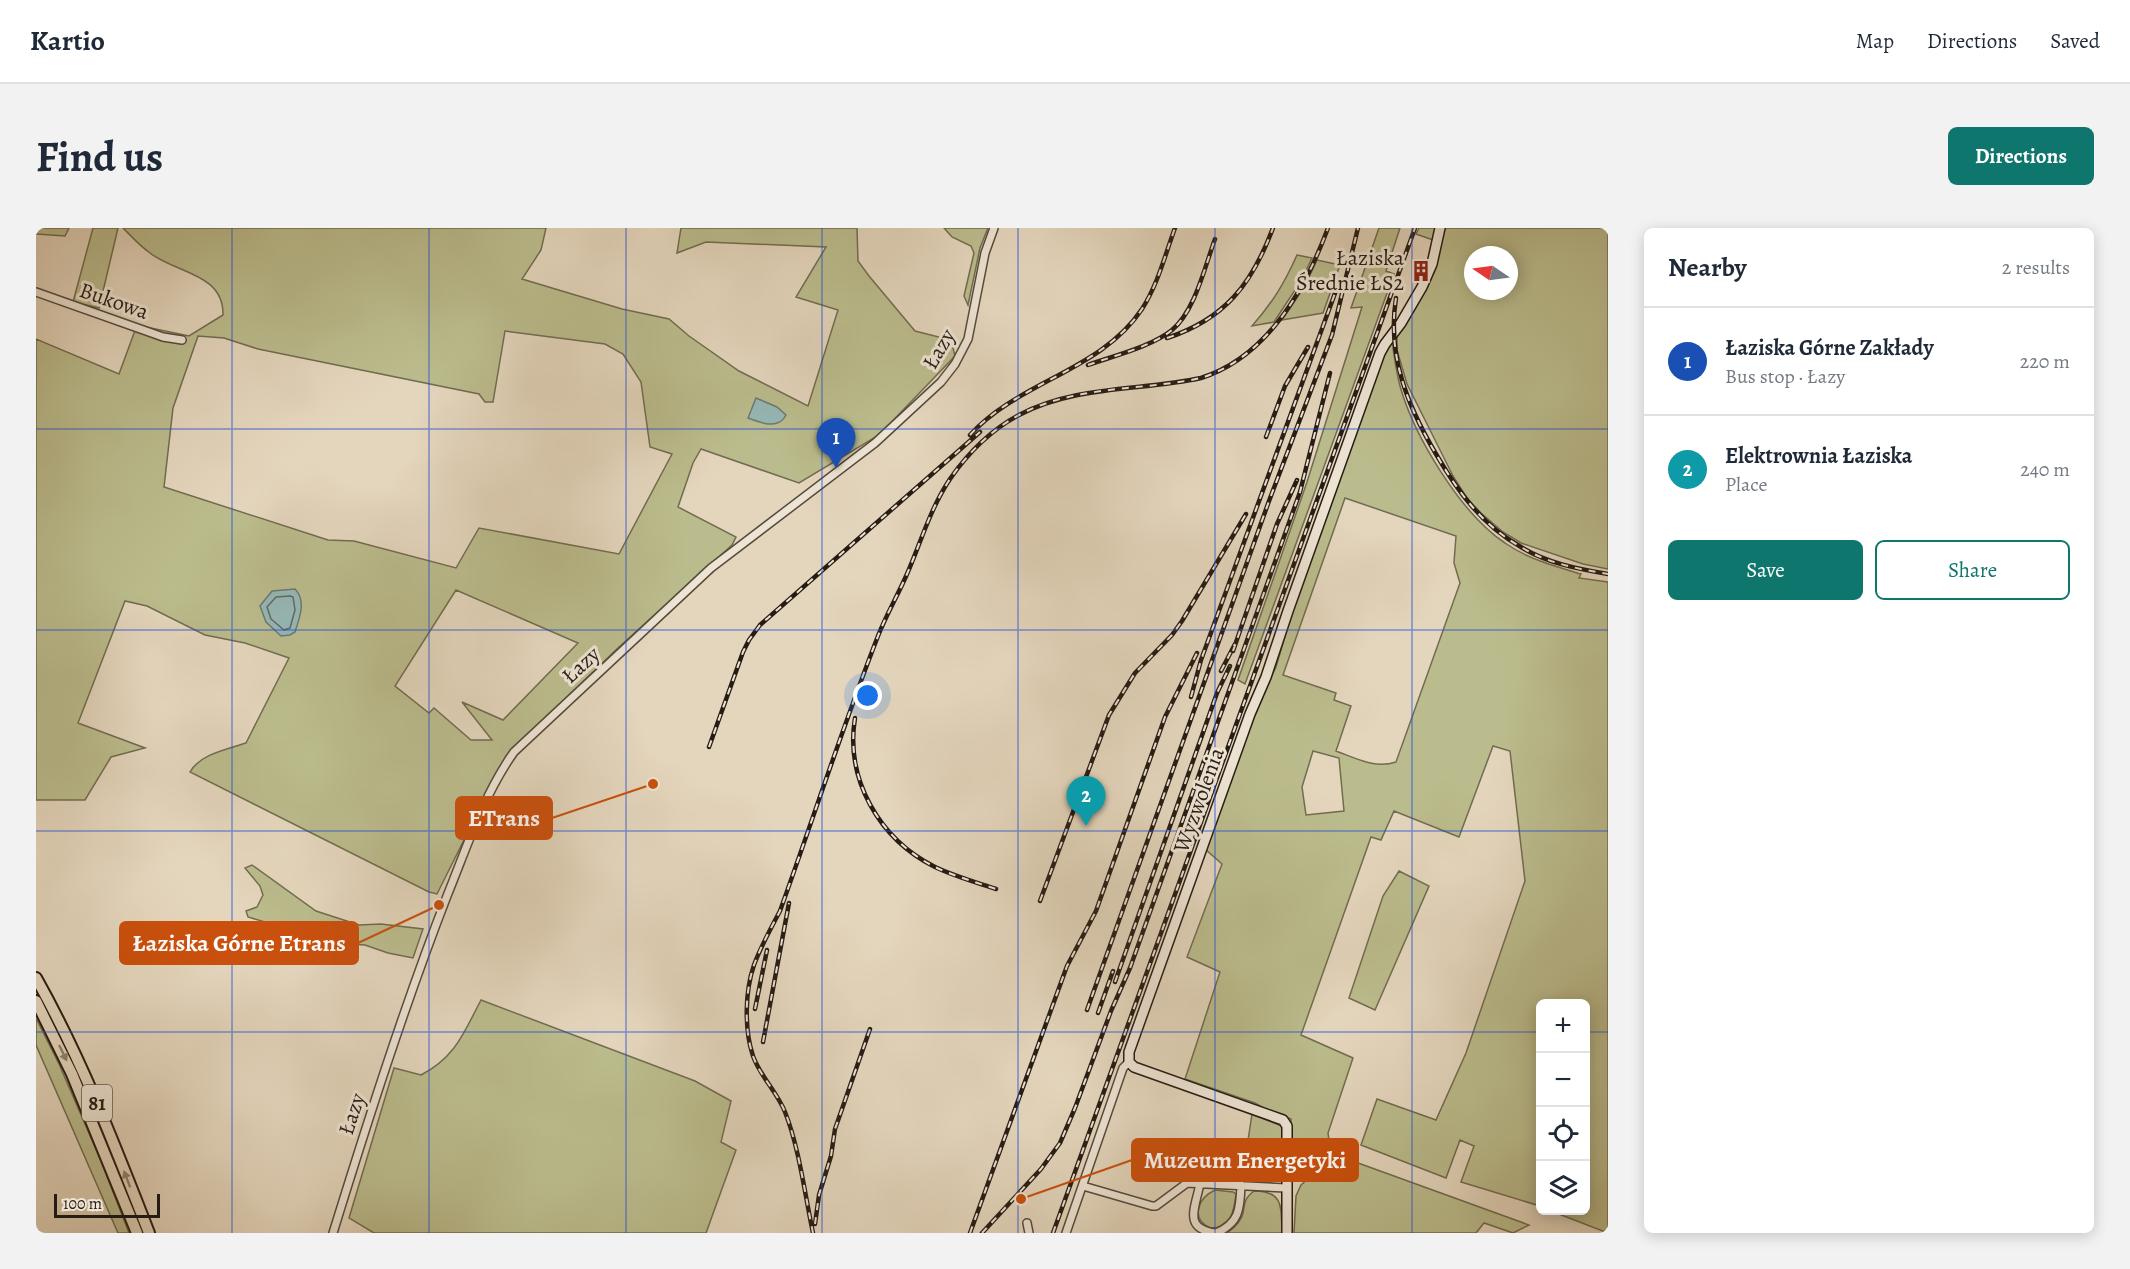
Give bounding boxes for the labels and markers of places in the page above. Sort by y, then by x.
place label: Łaziska Średnie ŁS2 [1296,243,1405,298]
building icon: Łaziska Średnie ŁS2 [1409,259,1433,283]
pin: 1 [816,418,856,468]
pin: 2 [1066,776,1106,826]
callout: ETrans [456,797,552,839]
callout: Łaziska Górne Etrans [120,922,358,964]
callout: Muzeum Energetyki [1132,1139,1358,1181]

